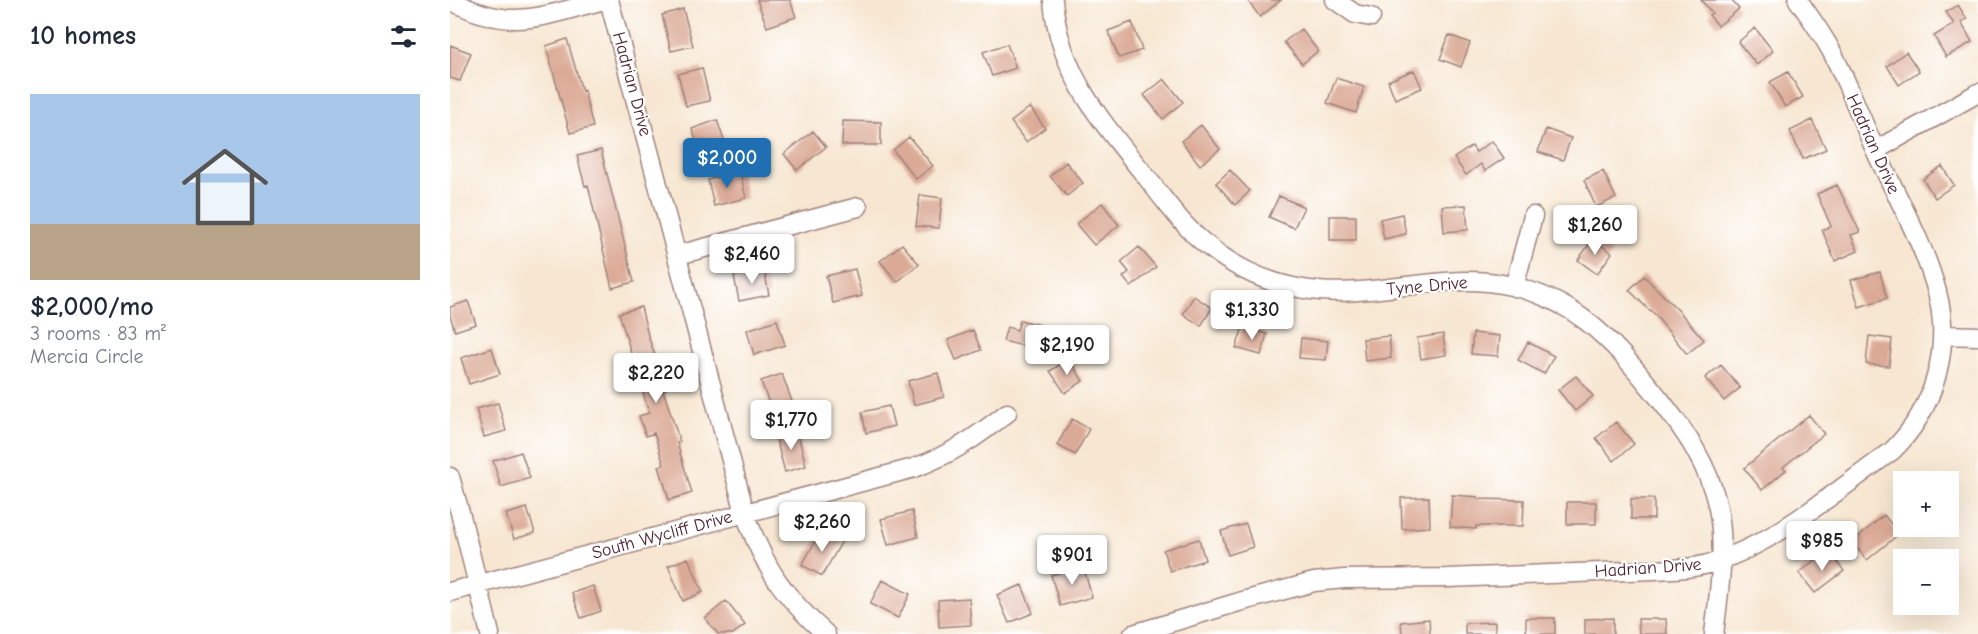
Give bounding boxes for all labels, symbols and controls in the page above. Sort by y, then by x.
icon: filters [387,20,420,53]
text: 10 homes [30,21,136,51]
street label: Hadrian Drive [608,30,656,138]
street label: Hadrian Drive [1842,91,1904,197]
icon: home [171,133,279,241]
pin: $2,000 [678,138,776,189]
text: $2,000 [697,146,757,169]
pin: $1,260 [1546,205,1644,256]
text: $1,260 [1567,213,1623,236]
pin: $2,460 [703,234,801,285]
text: $2,460 [723,242,781,265]
street label: Tyne Drive [1386,272,1468,300]
pin: $1,330 [1203,290,1301,341]
text: $2,000/mo [30,292,154,322]
text: $1,330 [1225,298,1279,321]
text: 3 rooms · 83 m² [30,322,166,345]
pin: $2,190 [1018,325,1116,376]
text: $2,190 [1039,333,1095,356]
text: Mercia Circle [30,345,144,368]
pin: $2,220 [607,353,705,404]
text: $2,220 [627,361,685,384]
pin: $1,770 [742,400,840,451]
text: $1,770 [764,408,818,431]
map controls [1893,471,1959,615]
button: + [1893,471,1959,537]
pin: $2,260 [773,502,871,553]
street label: South Wycliff Drive [590,506,734,564]
text: $2,260 [793,510,851,533]
pin: $985 [1786,521,1858,572]
text: $985 [1800,529,1844,552]
pin: $901 [1036,535,1108,586]
text: $901 [1051,543,1093,566]
button: − [1893,549,1959,615]
street label: Hadrian Drive [1594,554,1702,582]

